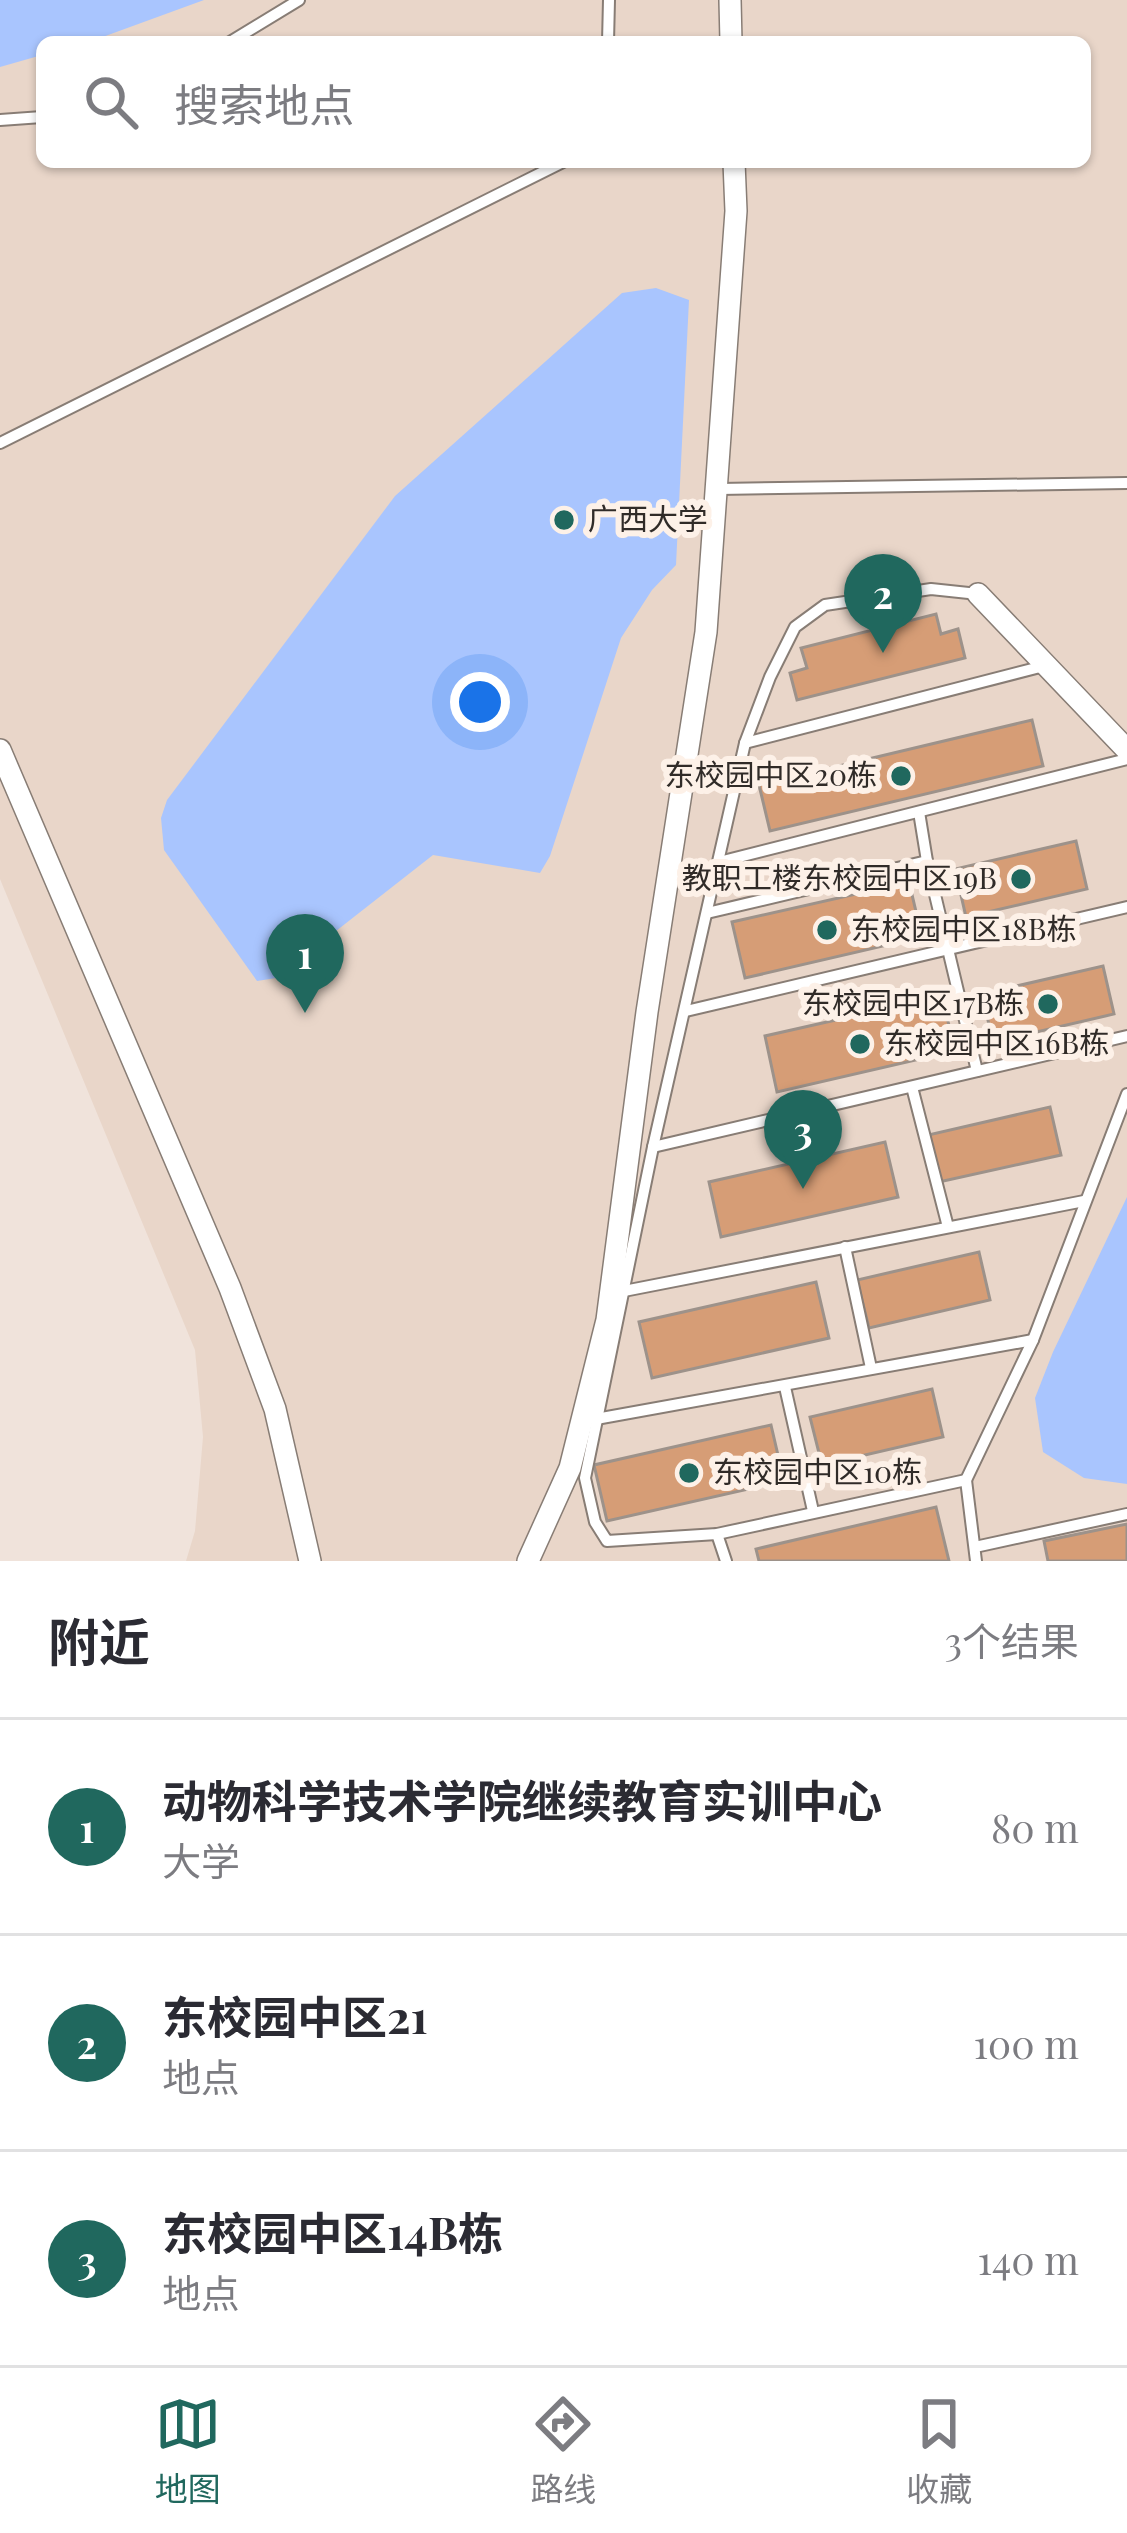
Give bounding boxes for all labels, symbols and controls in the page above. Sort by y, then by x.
search box [36,36,1091,168]
icon: search [78,69,144,135]
text: 搜索地点 [174,73,354,133]
place label: 广西大学 [588,498,708,538]
marker: 广西大学 [551,507,577,533]
pin: 2 [844,554,922,653]
your location [450,672,510,732]
place label: 东校园中区20栋 [665,754,877,794]
marker: 东校园中区20栋 [888,763,914,789]
place label: 教职工楼东校园中区19B [682,857,997,897]
marker: 教职工楼东校园中区19B [1008,866,1034,892]
place label: 东校园中区18B栋 [851,908,1076,948]
pin: 1 [266,914,344,1013]
marker: 东校园中区18B栋 [814,917,840,943]
place label: 东校园中区17B栋 [802,982,1024,1022]
marker: 东校园中区17B栋 [1035,991,1061,1017]
place label: 东校园中区16B栋 [884,1022,1109,1062]
marker: 东校园中区16B栋 [847,1031,873,1057]
pin: 3 [764,1090,842,1189]
place label: 东校园中区10栋 [713,1451,922,1491]
marker: 东校园中区10栋 [676,1460,702,1486]
text: 附近 [48,1606,150,1674]
text: 3个结果 [944,1614,1079,1666]
text: 动物科学技术学院继续教育实训中心 [162,1769,882,1829]
text: 1 [80,1801,94,1853]
text: 80 m [991,1801,1079,1853]
text: 大学 [162,1834,240,1886]
text: 东校园中区21 [162,1985,428,2045]
text: 2 [77,2017,97,2069]
text: 100 m [973,2017,1079,2069]
text: 地点 [162,2050,240,2102]
text: 东校园中区14B栋 [162,2201,503,2261]
text: 3 [77,2233,97,2285]
text: 140 m [978,2233,1079,2285]
text: 地点 [162,2266,240,2318]
tab: 地图 [155,2391,221,2511]
tab: 路线 [530,2391,596,2511]
tab: 收藏 [906,2391,972,2511]

